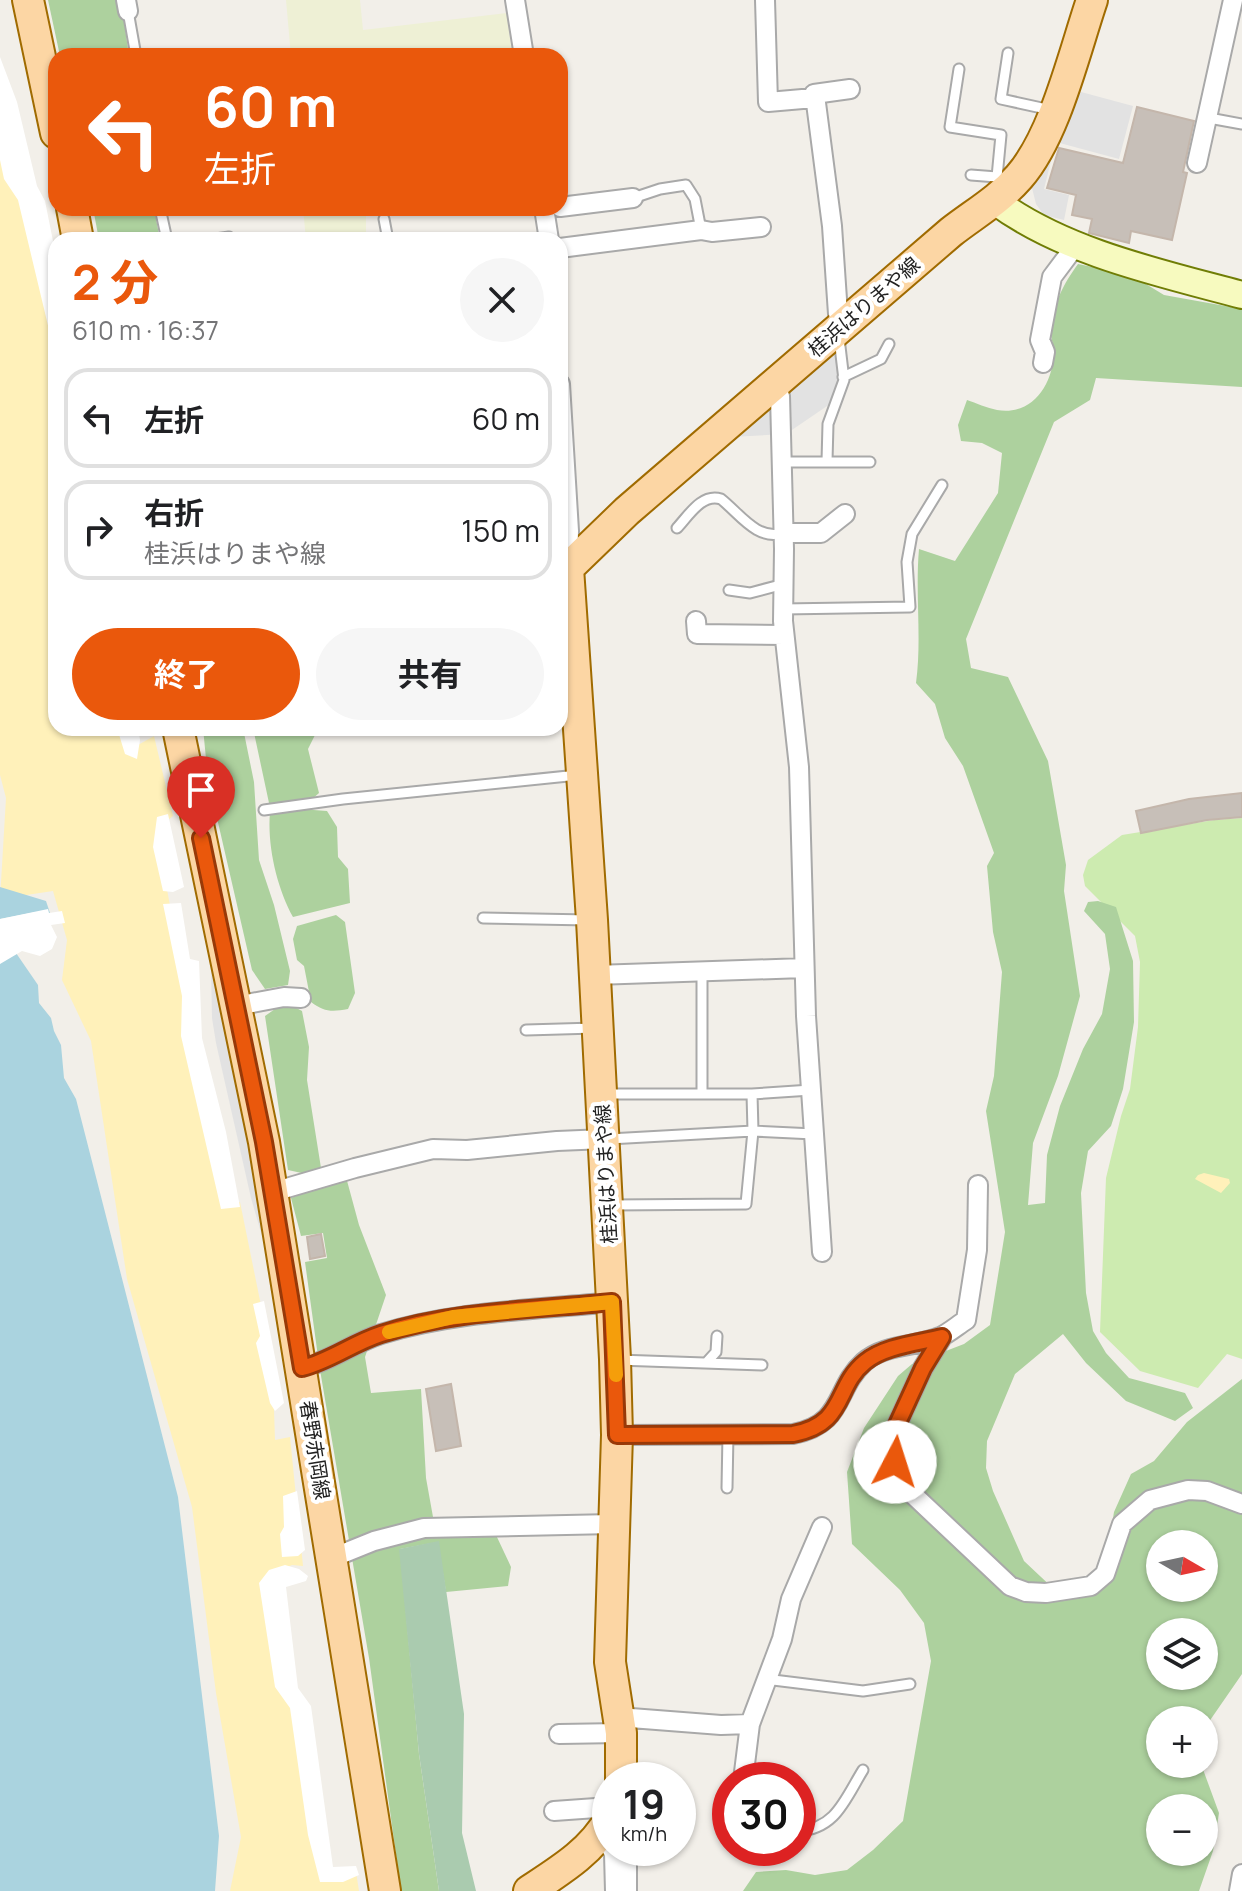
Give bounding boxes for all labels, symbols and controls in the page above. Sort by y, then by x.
text: 60 m [204,67,337,144]
icon: left [72,80,176,184]
text: 左折 [204,144,276,193]
text: 2 分 [72,249,158,314]
street label: 桂浜はりまや線 [802,251,925,363]
button: close [460,258,544,342]
text: 610 m · 16:37 [72,312,219,348]
icon: left [76,396,120,440]
text: 60 m [472,398,540,439]
text: 左折 [144,399,204,440]
text: 右折 [144,492,204,533]
icon: right [76,508,120,552]
text: 150 m [461,510,540,551]
text: 桂浜はりまや線 [144,535,326,571]
button: 終了 [72,628,300,720]
button: 共有 [316,628,544,720]
pin [167,756,235,838]
icon: arrive [179,768,223,812]
street label: 桂浜はりまや線 [588,1103,623,1245]
street label: 春野赤岡線 [294,1398,337,1501]
position arrow [853,1420,937,1504]
north arrow [1146,1530,1218,1602]
map controls [1146,1530,1218,1866]
button: layers [1146,1618,1218,1690]
button: + [1146,1706,1218,1778]
speed limit sign: 30 [712,1762,816,1866]
text: 19 [623,1776,665,1831]
button: − [1146,1794,1218,1866]
text: km/h [621,1820,667,1847]

